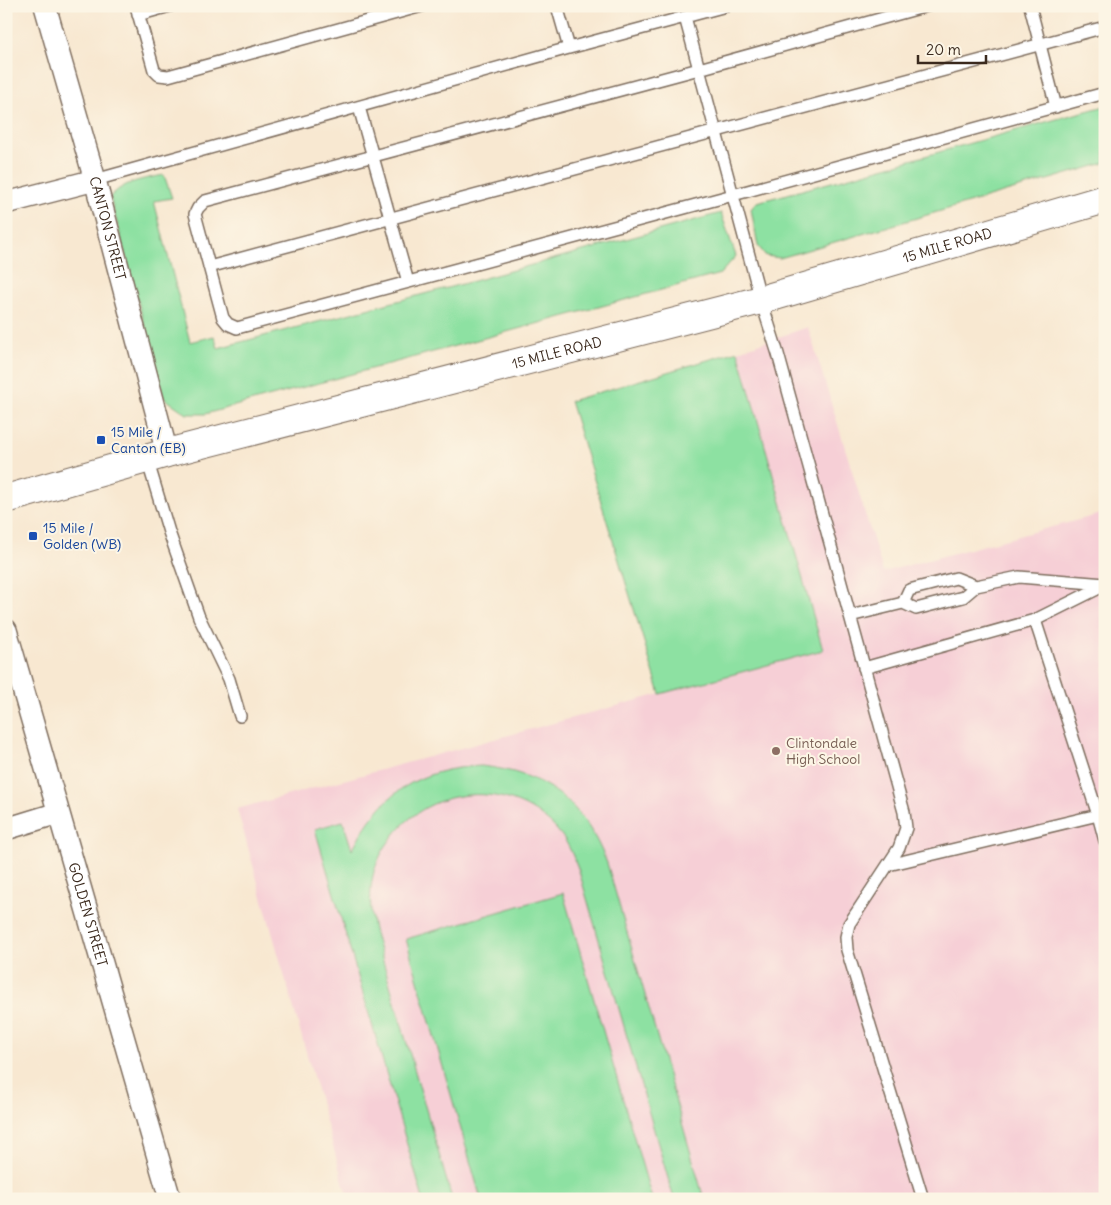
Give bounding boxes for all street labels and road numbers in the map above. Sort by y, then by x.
street label: CANTON STREET [85,175,130,282]
street label: 15 MILE ROAD [900,224,994,267]
street label: 15 MILE ROAD [510,332,604,373]
street label: GOLDEN STREET [64,860,112,969]

